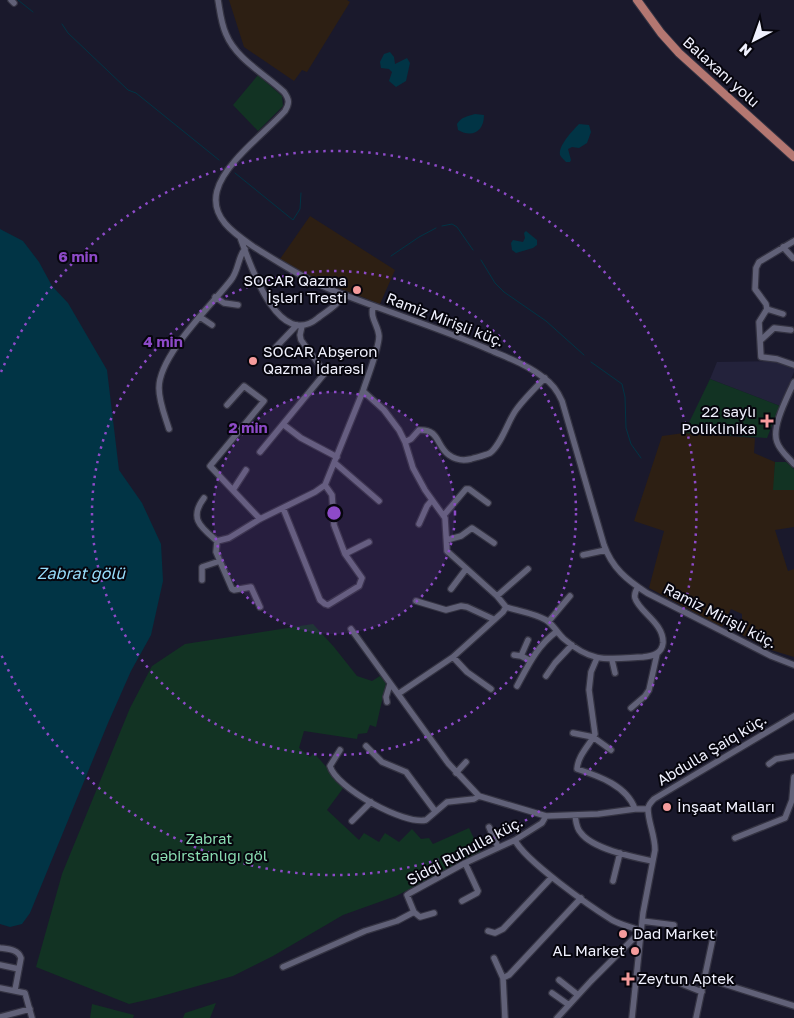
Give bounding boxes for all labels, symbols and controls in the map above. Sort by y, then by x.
north arrow [729,15,779,65]
street label: Balaxanı yolu [680,32,763,110]
text: N [736,40,755,60]
text: 6 min [58,247,98,265]
place label: SOCAR Qazma İşləri Tresti [243,271,347,306]
marker: SOCAR Qazma İşləri Tresti [351,284,363,296]
street label: Ramiz Mirişli küç. [384,288,507,350]
text: 4 min [143,332,183,350]
place label: SOCAR Abşeron Qazma İdarəsi [263,342,377,377]
marker: SOCAR Abşeron Qazma İdarəsi [247,355,259,367]
place label: 22 saylı Poliklinika [681,402,756,437]
marker: 22 saylı Poliklinika [760,414,774,428]
text: 2 min [228,418,268,436]
centre of rings [325,504,343,522]
water label: Zabrat gölü [37,563,126,583]
street label: Ramiz Mirişli küç. [661,579,780,651]
street label: Abdulla Şaiq küç. [654,709,769,789]
place label: İnşaat Malları [677,797,775,815]
marker: İnşaat Malları [661,801,673,813]
street label: Sidqi Ruhulla küç. [403,812,526,888]
park label: Zabrat qəbirstanlığı göl [150,829,268,864]
place label: Dad Market [633,924,715,942]
marker: Dad Market [617,928,629,940]
place label: AL Market [553,941,625,959]
marker: AL Market [629,945,641,957]
place label: Zeytun Aptek [638,969,735,987]
marker: Zeytun Aptek [622,973,634,985]

